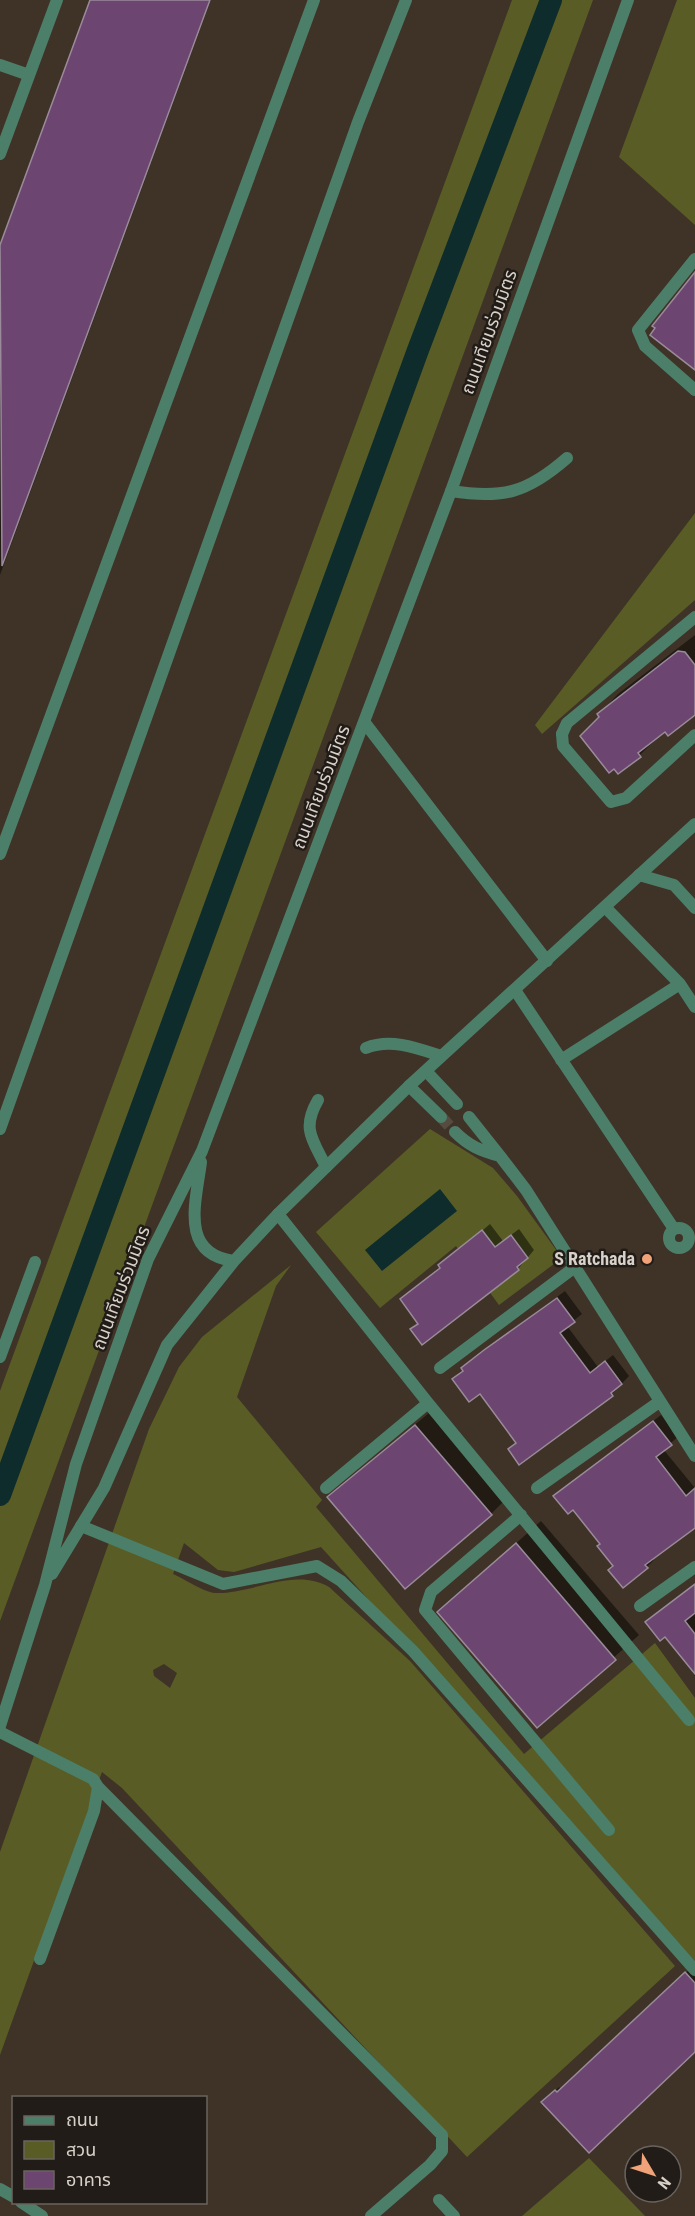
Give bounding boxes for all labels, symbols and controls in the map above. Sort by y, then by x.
street label: ถนนเทียมร่วมมิตร [456,267,521,397]
street label: ถนนเทียมร่วมมิตร [287,722,354,852]
street label: ถนนเทียมร่วมมิตร [87,1223,154,1353]
place label: S Ratchada [554,1248,635,1269]
marker: S Ratchada [640,1252,654,1266]
legend [12,2096,207,2204]
text: ถนน [66,2109,99,2130]
text: สวน [66,2139,96,2160]
north arrow [623,2144,683,2204]
text: อาคาร [66,2169,111,2190]
text: N [654,2173,675,2193]

